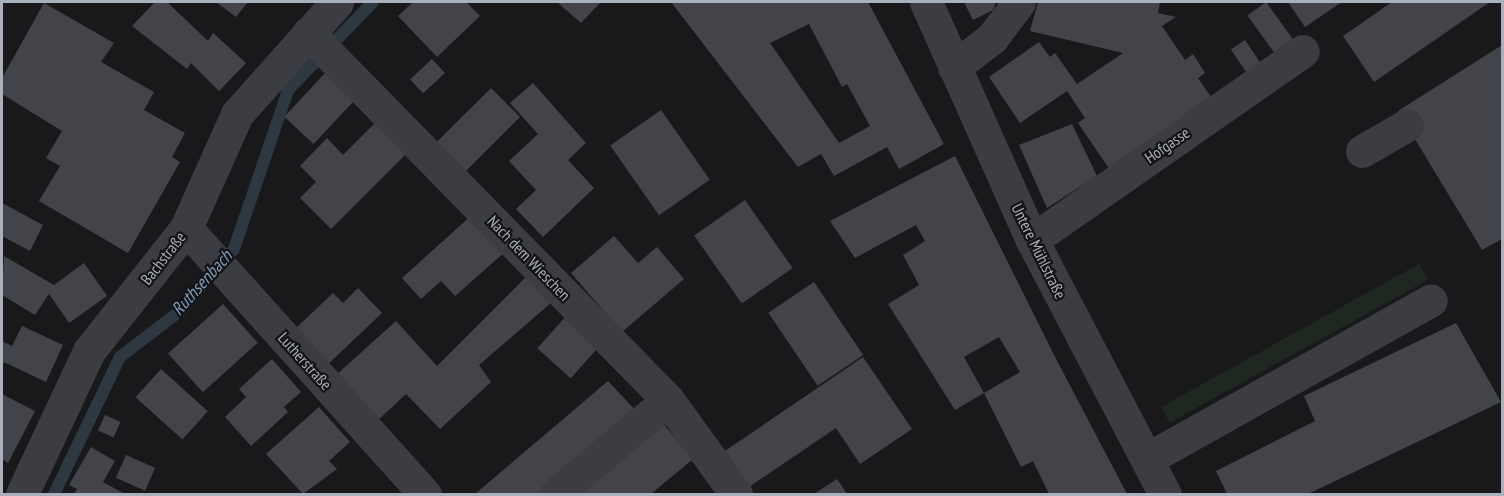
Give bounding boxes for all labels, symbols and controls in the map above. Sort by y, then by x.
street label: Hofgasse [1141,123,1193,167]
street label: Untere Mühlstraße [1008,200,1070,302]
street label: Nach dem Wieschen [484,211,574,305]
street label: Bachstraße [136,228,190,288]
water label: Ruthsenbach [167,246,237,320]
street label: Lutherstraße [274,328,336,394]

